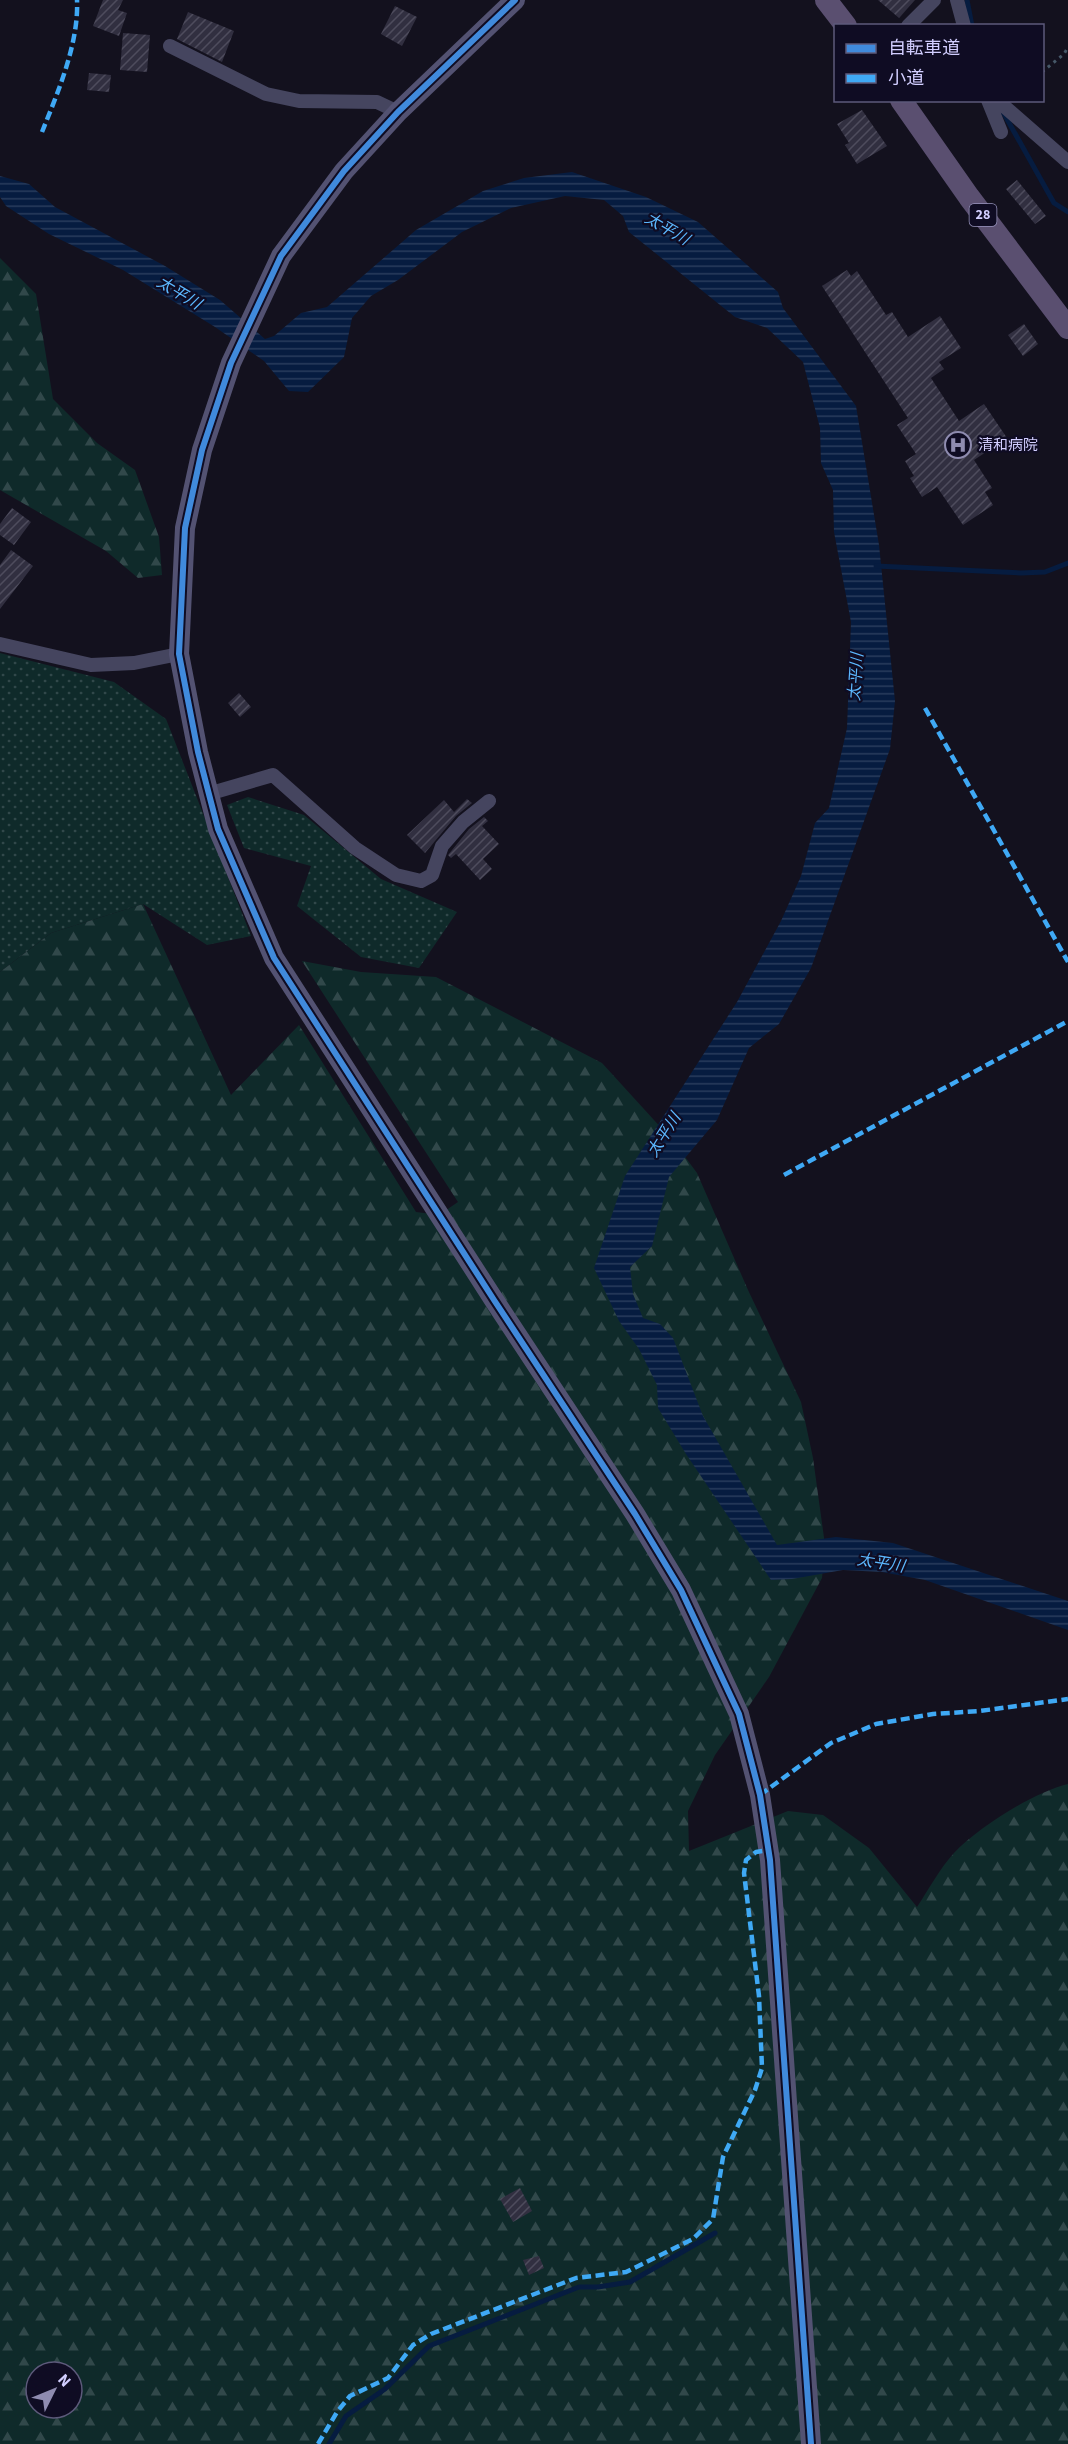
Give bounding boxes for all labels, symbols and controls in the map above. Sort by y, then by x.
legend [834,24,1044,102]
text: 自転車道 [888,36,960,61]
text: 小道 [888,66,924,91]
road number: 28 [970,204,996,226]
water label: 太平川 [641,207,695,252]
water label: 太平川 [153,271,207,316]
hospital icon: 清和病院 [943,430,973,460]
place label: 清和病院 [978,435,1038,456]
water label: 太平川 [843,650,869,702]
water label: 太平川 [642,1107,687,1161]
water label: 太平川 [856,1548,908,1578]
north arrow [24,2360,84,2420]
text: N [53,2369,76,2392]

